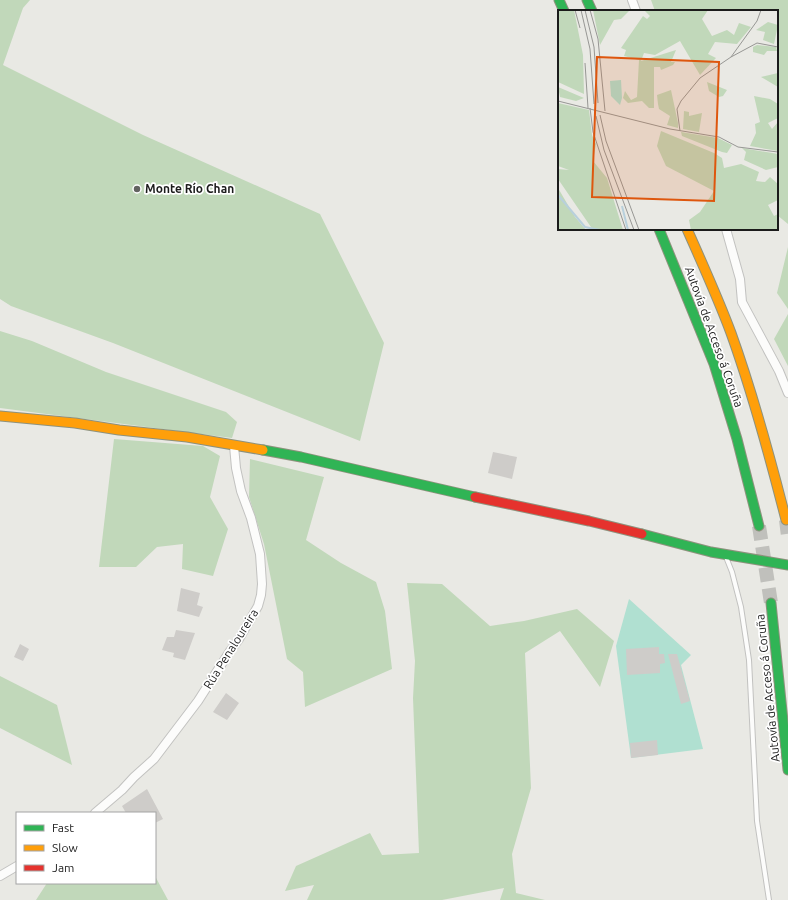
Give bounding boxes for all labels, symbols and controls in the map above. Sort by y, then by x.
inset map [558,10,778,230]
place label: Monte Río Chan [145,182,234,195]
marker: Monte Río Chan [132,184,142,194]
street label: Autovía de Acceso á Coruña [683,265,746,409]
street label: Rúa Penaloureira [201,606,260,691]
street label: Autovía de Acceso á Coruña [753,613,782,763]
legend [16,812,156,884]
text: Fast [52,821,74,834]
text: Slow [52,841,78,854]
text: Jam [52,861,74,874]

